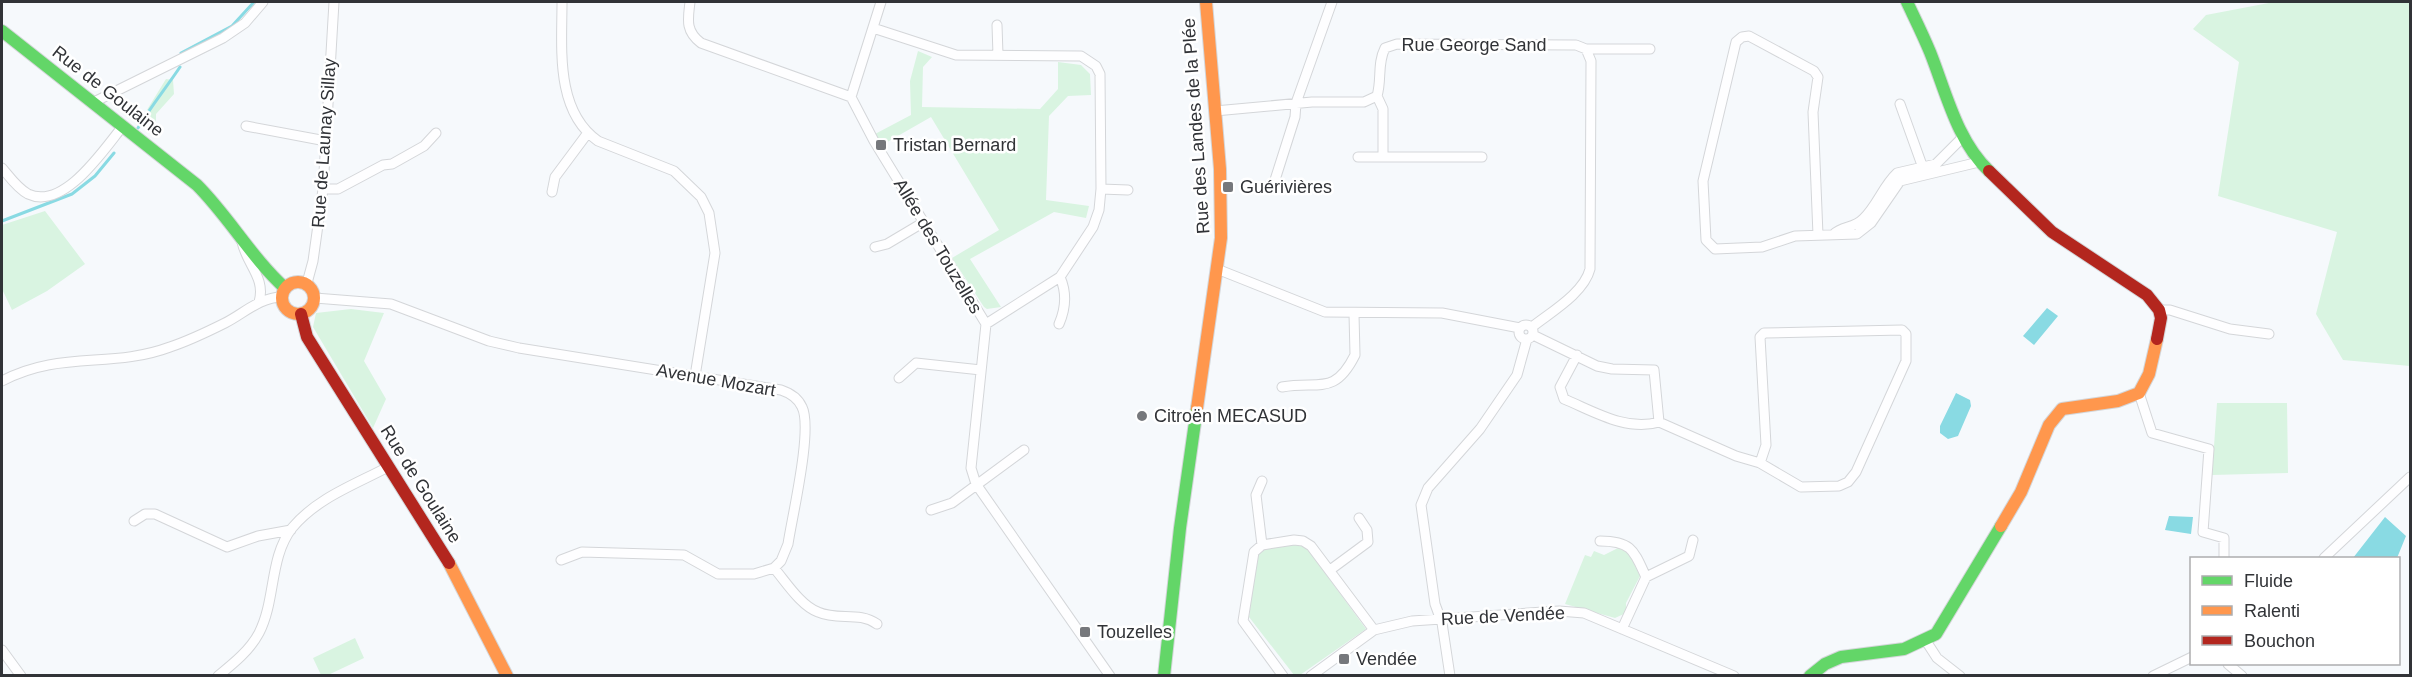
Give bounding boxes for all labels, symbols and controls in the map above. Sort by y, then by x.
street label: Rue des Landes de la Plée [1178,17,1214,235]
street label: Rue George Sand [1401,35,1547,55]
street label: Rue de Goulaine [49,42,167,140]
street label: Rue de Launay Sillay [308,57,340,229]
place label: Tristan Bernard [893,135,1016,155]
marker: Tristan Bernard [874,138,888,152]
street label: Allée des Touzelles [890,175,986,317]
place label: Guérivières [1240,177,1332,197]
marker: Guérivières [1221,180,1235,194]
street label: Avenue Mozart [655,360,777,400]
place label: Citroën MECASUD [1154,406,1307,426]
marker: Citroën MECASUD [1135,409,1149,423]
street label: Rue de Goulaine [377,421,465,547]
legend [2190,557,2400,665]
text: Fluide [2244,571,2293,591]
text: Ralenti [2244,601,2300,621]
street label: Rue de Vendée [1440,603,1566,629]
place label: Touzelles [1097,622,1172,642]
marker: Touzelles [1078,625,1092,639]
text: Bouchon [2244,631,2315,651]
place label: Vendée [1356,649,1417,669]
marker: Vendée [1337,652,1351,666]

